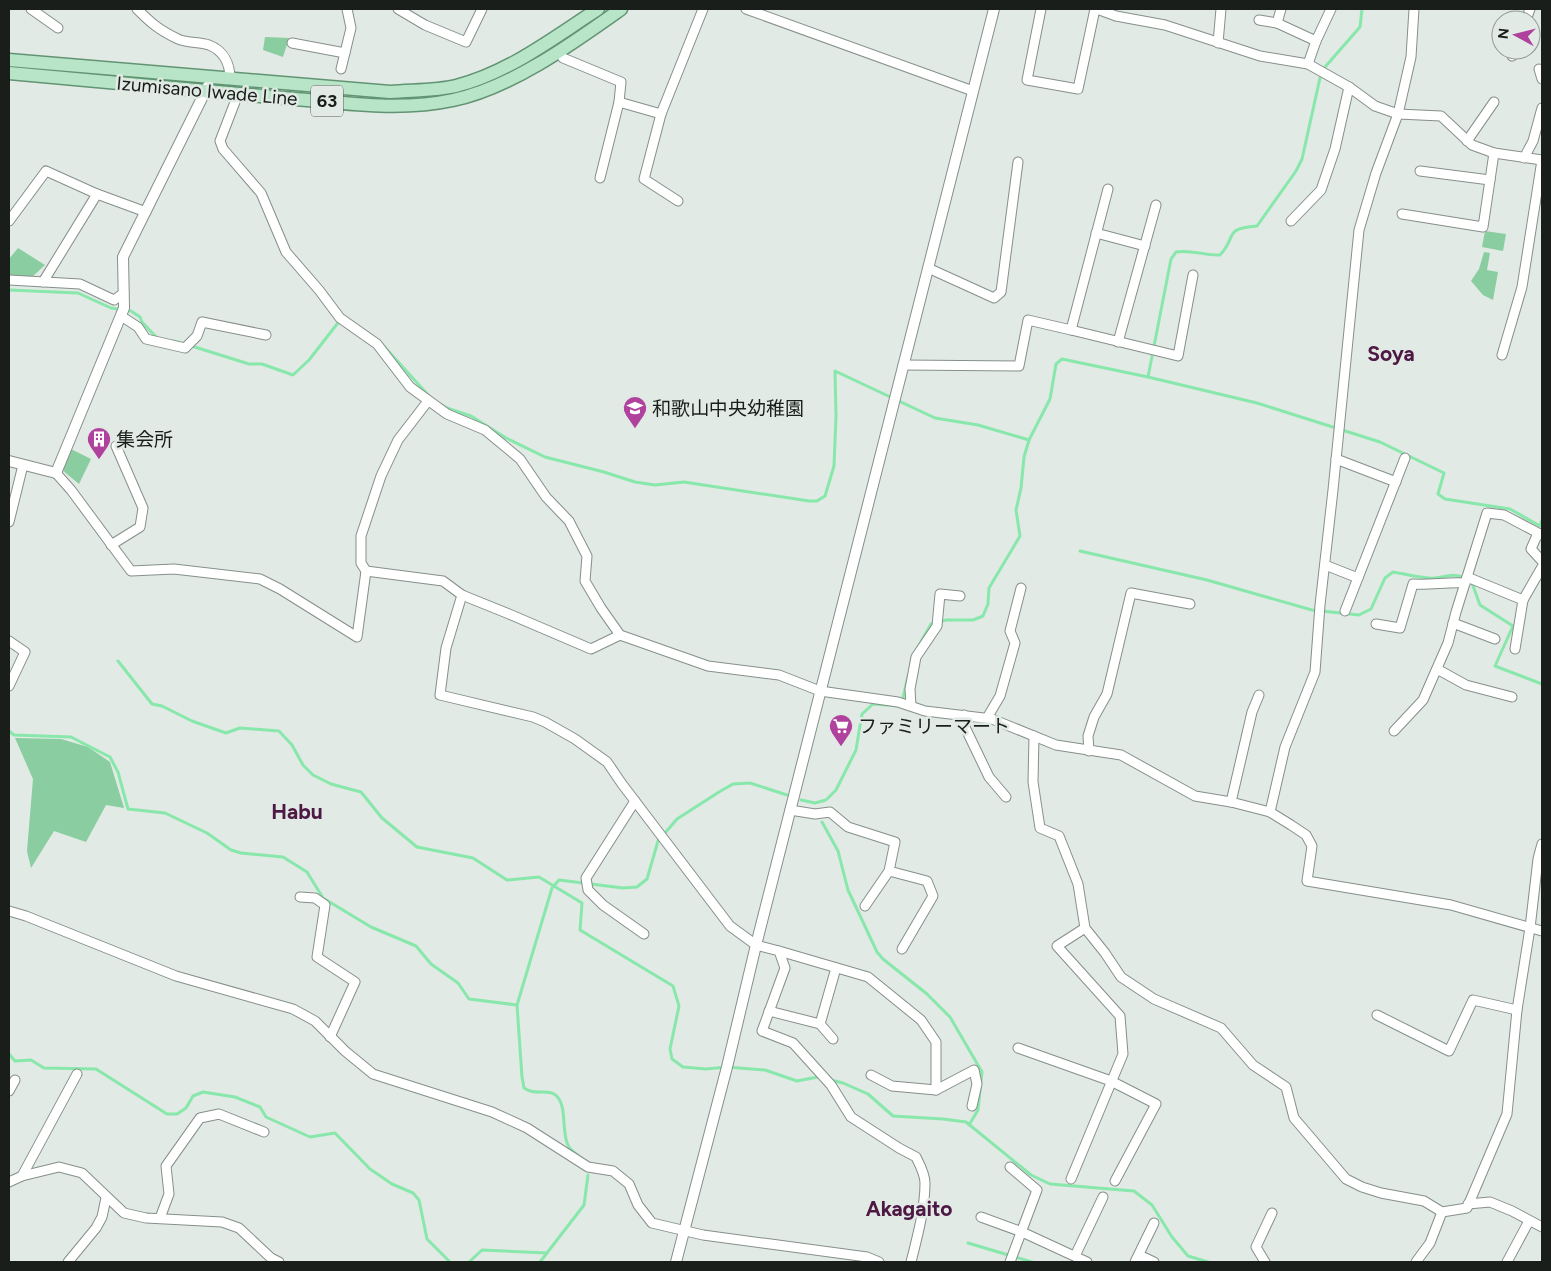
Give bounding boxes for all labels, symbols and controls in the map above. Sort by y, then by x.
north arrow [1491,10,1541,60]
text: N [1494,27,1513,40]
street label: Izumisano Iwade Line [116,72,298,110]
road number: 63 [311,85,343,116]
district label: Soya [1367,341,1415,366]
school or university icon: 和歌山中央幼稚園 [622,395,648,429]
place label: 和歌山中央幼稚園 [652,397,804,420]
building icon: 集会所 [86,426,112,460]
place label: 集会所 [116,428,173,451]
supermarket icon: ファミリーマート [828,713,854,747]
place label: ファミリーマート [858,715,1010,738]
district label: Habu [271,799,323,824]
district label: Akagaito [866,1196,952,1221]

